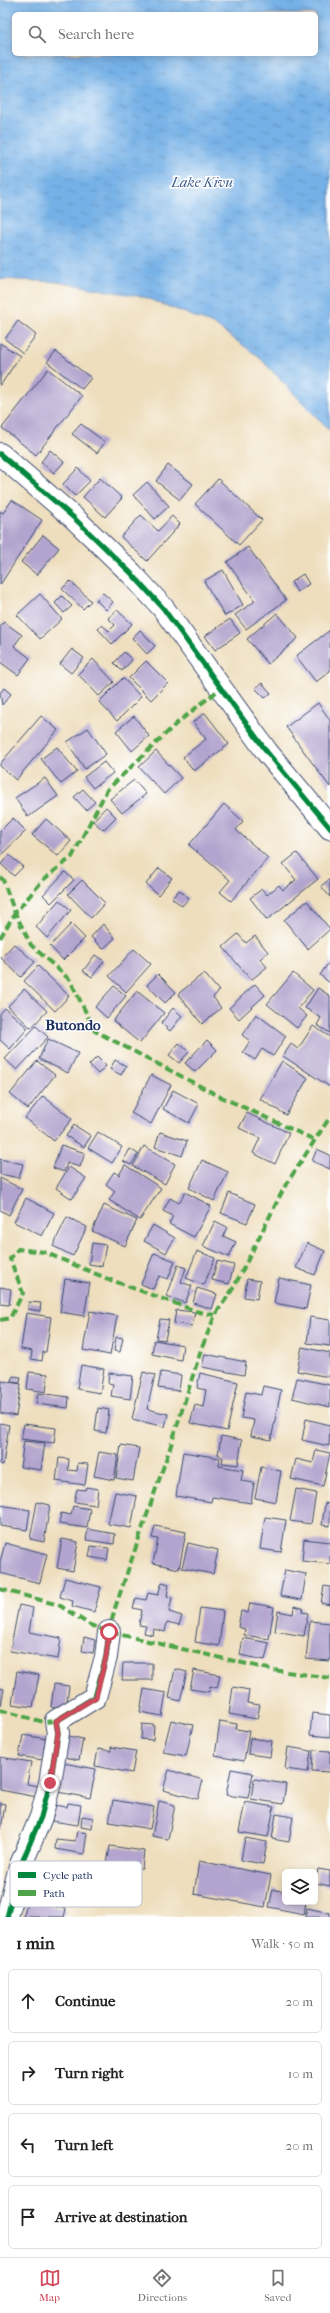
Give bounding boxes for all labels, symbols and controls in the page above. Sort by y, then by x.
search box [12,12,318,56]
icon: search [26,23,48,45]
text: Search here [58,25,134,43]
water label: Lake Kivu [170,174,233,191]
district label: Butondo [45,1016,101,1034]
route start [100,1623,118,1641]
route end [41,1774,59,1792]
legend [10,1861,142,1907]
text: Cycle path [43,1869,94,1882]
map controls [282,1869,318,1905]
button: layers [282,1869,318,1905]
text: Path [43,1887,66,1900]
text: 1 min [16,1933,55,1953]
text: Walk · 50 m [251,1936,314,1951]
icon: ahead [17,1990,39,2012]
text: Continue [55,1992,115,2010]
text: 20 m [286,1994,313,2009]
icon: right [17,2062,39,2084]
text: Turn right [55,2064,124,2082]
text: 10 m [288,2066,313,2081]
icon: left [17,2134,39,2156]
text: Turn left [55,2136,113,2154]
text: 20 m [286,2138,313,2153]
icon: arrive [17,2206,39,2228]
text: Arrive at destination [55,2208,187,2226]
tab: Map [39,2267,61,2304]
tab: Directions [138,2267,187,2304]
tab: Saved [264,2267,291,2304]

